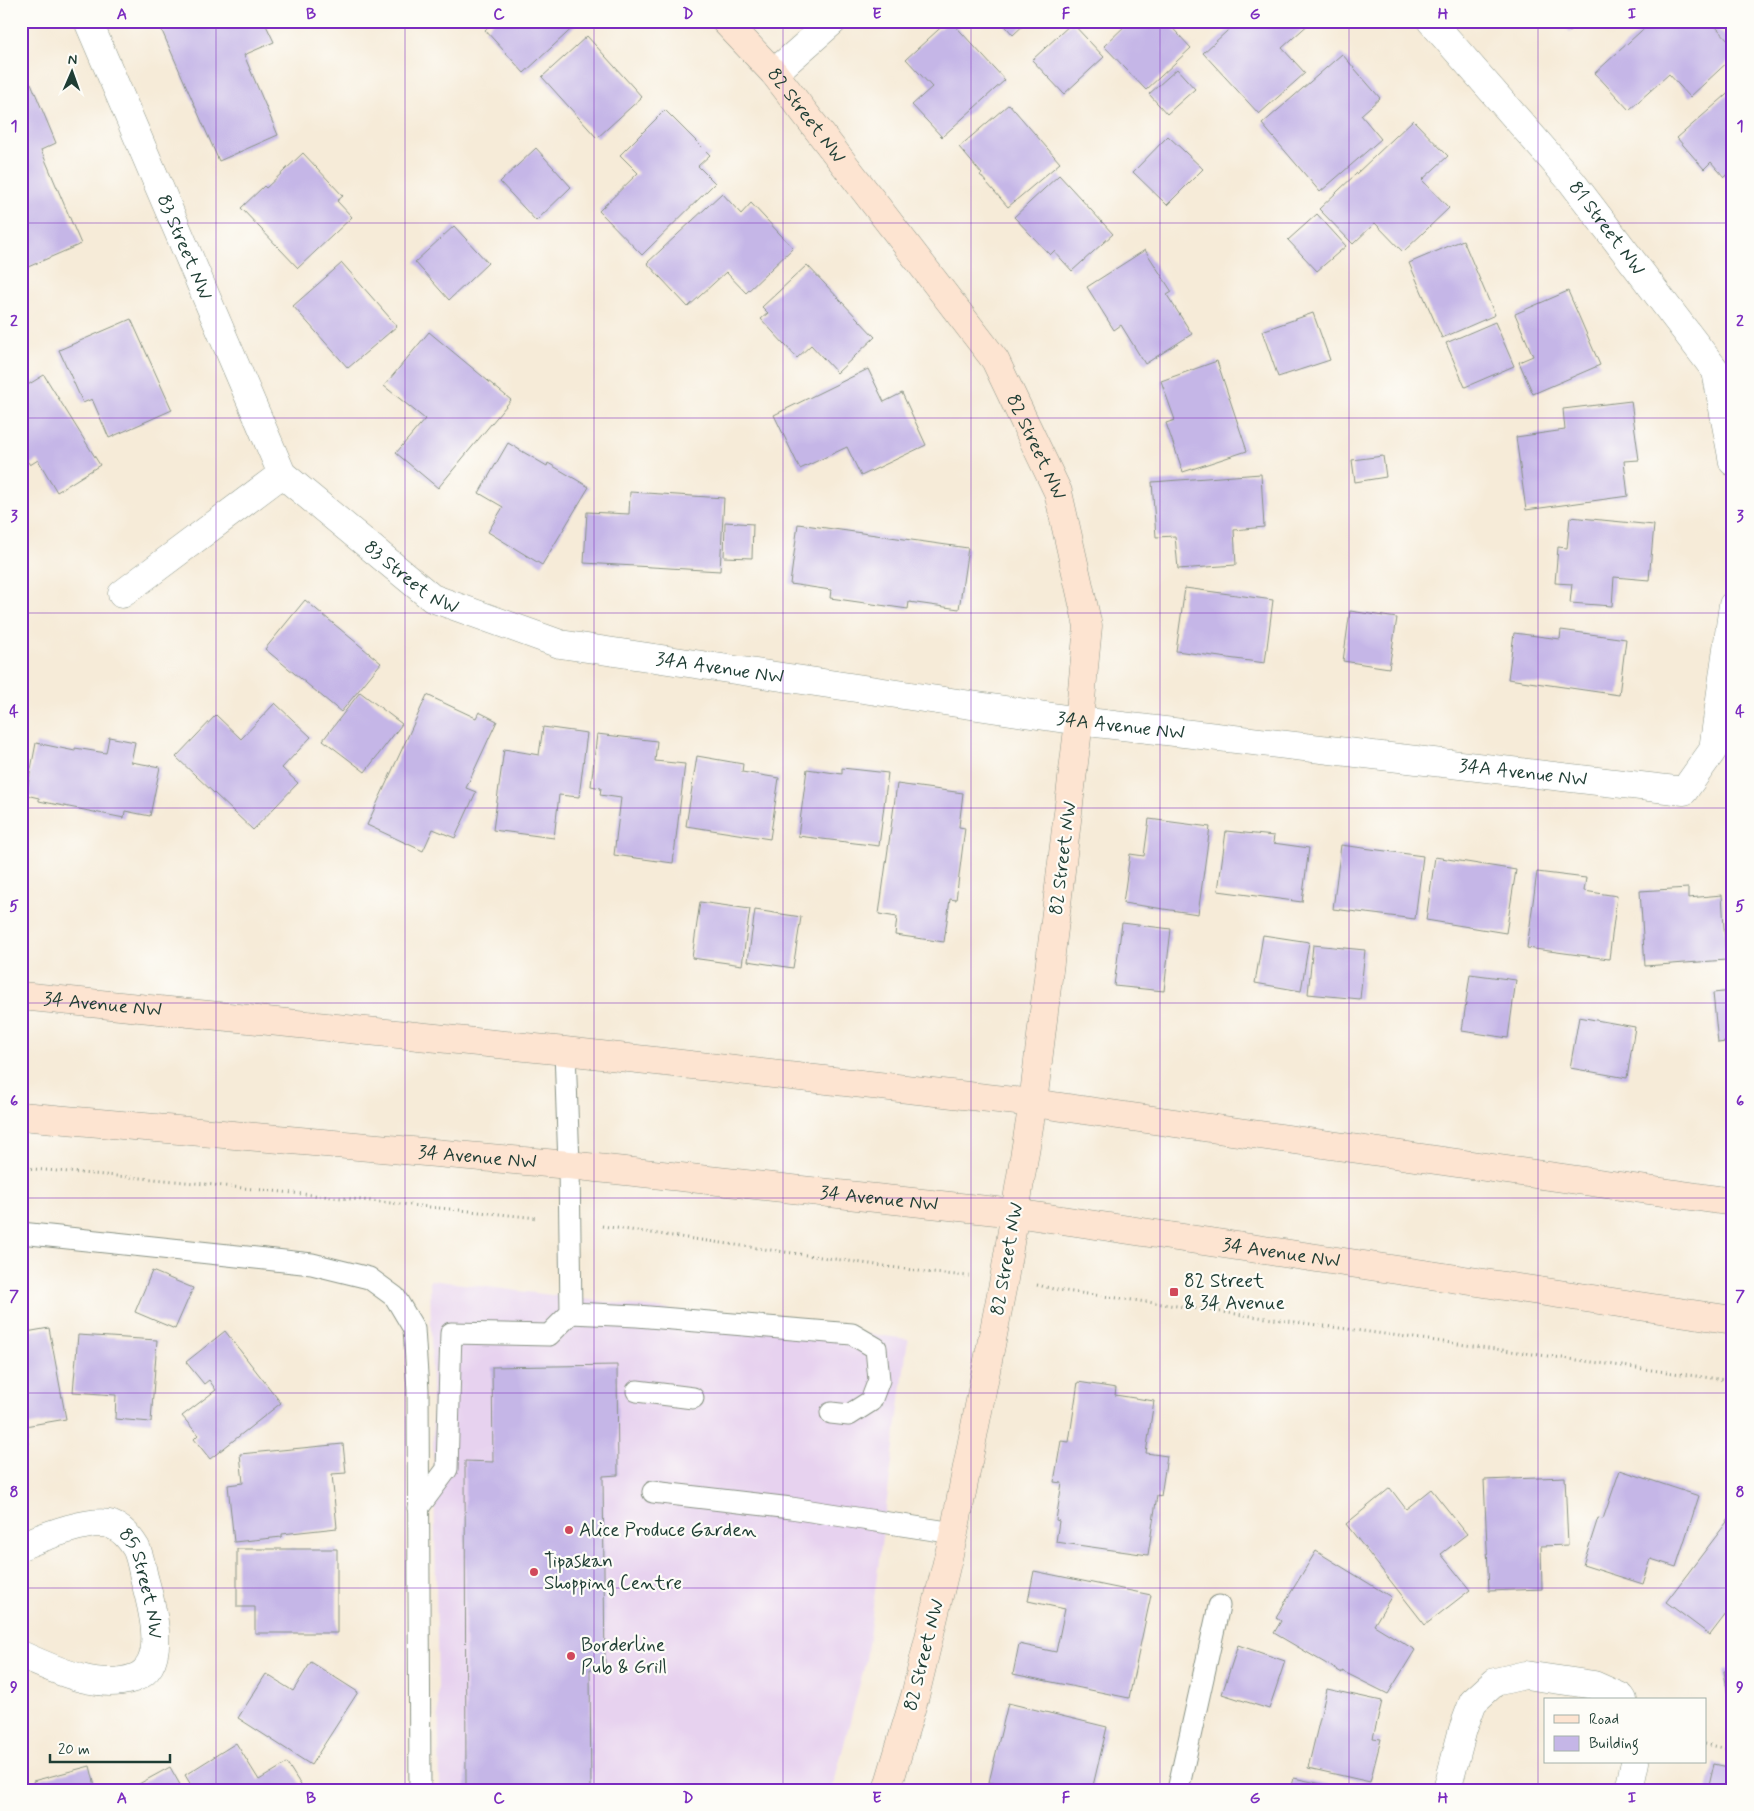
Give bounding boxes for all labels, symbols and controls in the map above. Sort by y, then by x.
text: A [117,4,127,25]
text: B [306,4,316,25]
text: C [493,4,505,25]
text: D [682,4,694,25]
text: E [872,4,882,25]
text: F [1062,4,1071,25]
text: G [1250,4,1261,25]
text: H [1438,4,1449,25]
text: I [1628,4,1637,25]
north arrow [48,48,98,98]
text: N [67,51,77,69]
street label: 82 Street NW [762,62,852,168]
text: 1 [10,116,18,137]
text: 1 [1736,116,1744,137]
street label: 81 Street NW [1563,176,1651,281]
street label: 83 Street NW [151,191,219,304]
text: 2 [10,311,18,332]
text: 2 [1736,311,1744,332]
street label: 82 Street NW [1001,390,1072,504]
text: 3 [10,506,18,527]
text: 3 [1736,506,1744,527]
street label: 83 Street NW [359,534,463,619]
street label: 34A Avenue NW [654,646,785,690]
text: 4 [9,701,19,722]
text: 4 [1735,701,1745,722]
street label: 34A Avenue NW [1055,705,1186,746]
street label: 34A Avenue NW [1458,753,1588,792]
street label: 82 Street NW [1044,800,1082,916]
text: 5 [9,896,19,917]
text: 5 [1735,896,1745,917]
street label: 34 Avenue NW [42,986,163,1023]
text: 6 [10,1091,18,1112]
text: 6 [1736,1091,1744,1112]
street label: 34 Avenue NW [417,1139,537,1175]
street label: 34 Avenue NW [819,1180,939,1217]
street label: 82 Street NW [985,1200,1029,1318]
street label: 34 Avenue NW [1221,1232,1342,1274]
place label: 82 Street & 34 Avenue [1184,1269,1285,1316]
text: 7 [9,1286,19,1307]
marker: 82 Street & 34 Avenue [1168,1286,1180,1298]
text: 7 [1735,1286,1745,1307]
text: 8 [9,1482,19,1503]
text: 8 [1735,1482,1745,1503]
place label: Alice Produce Garden [579,1518,757,1543]
street label: 85 Street NW [113,1522,168,1639]
marker: Alice Produce Garden [563,1524,575,1536]
place label: Tipaskan Shopping Centre [544,1549,682,1597]
marker: Tipaskan Shopping Centre [528,1566,540,1578]
street label: 82 Street NW [898,1596,950,1714]
place label: Borderline Pub & Grill [581,1633,667,1680]
marker: Borderline Pub & Grill [565,1650,577,1662]
text: 9 [10,1677,18,1698]
text: 9 [1736,1677,1744,1698]
legend [1544,1698,1706,1764]
text: Road [1589,1710,1619,1730]
scale bar [50,1731,170,1763]
text: Building [1589,1734,1639,1755]
text: 20 m [58,1740,90,1760]
text: A [117,1788,127,1809]
text: B [306,1788,316,1809]
text: C [493,1788,505,1809]
text: D [682,1788,694,1809]
text: E [872,1788,882,1809]
text: F [1062,1788,1071,1809]
text: G [1250,1788,1261,1809]
text: H [1438,1788,1449,1809]
text: I [1628,1788,1637,1809]

